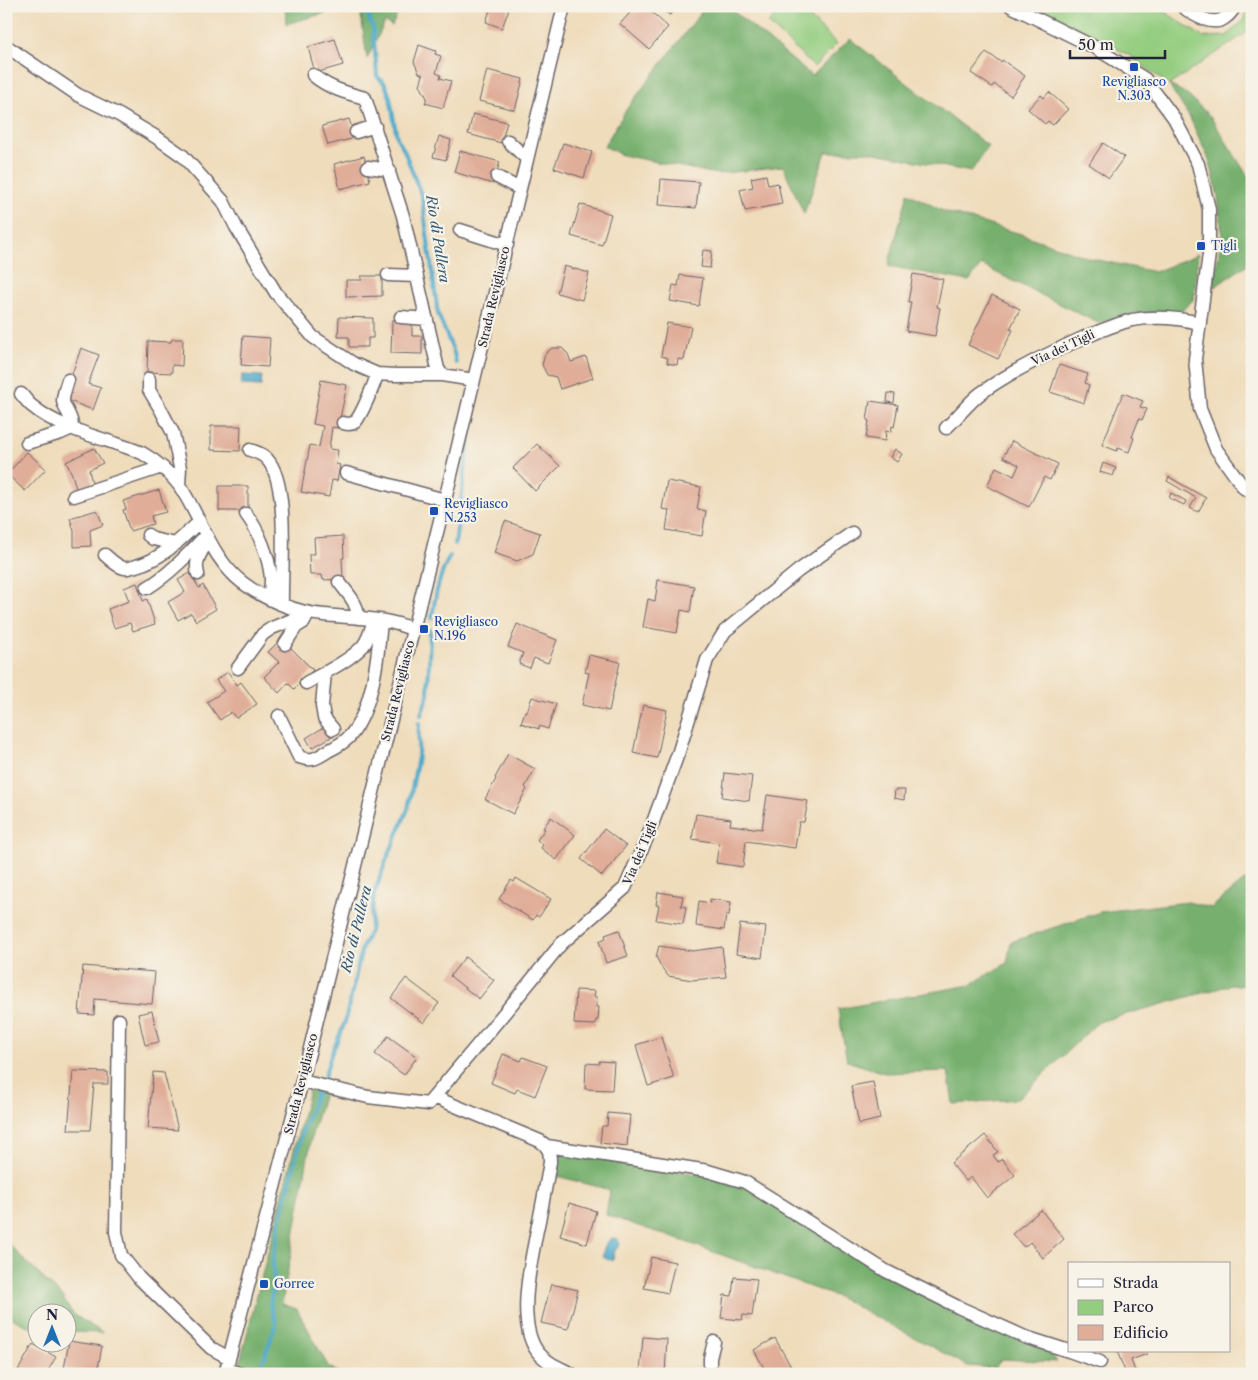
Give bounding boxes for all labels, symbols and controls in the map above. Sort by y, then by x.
scale bar [1070,28,1166,60]
text: 50 m [1078,35,1114,54]
marker: Revigliasco N.303 [1128,61,1140,73]
place label: Revigliasco N.303 [1102,74,1166,103]
water label: Rio di Pallera [422,193,454,285]
place label: Tigli [1211,238,1237,253]
marker: Tigli [1195,240,1207,252]
street label: Strada Revigliasco [475,245,512,349]
street label: Via dei Tigli [1028,326,1097,369]
place label: Revigliasco N.253 [444,496,508,525]
marker: Revigliasco N.253 [428,505,440,517]
place label: Revigliasco N.196 [434,614,498,643]
marker: Revigliasco N.196 [418,623,430,635]
street label: Strada Revigliasco [378,639,417,743]
street label: Via dei Tigli [619,818,660,888]
water label: Rio di Pallera [336,883,376,975]
street label: Strada Revigliasco [281,1032,320,1136]
legend [1068,1262,1230,1352]
text: Strada [1113,1273,1159,1292]
place label: Gorree [274,1276,315,1291]
marker: Gorree [258,1278,270,1290]
text: Parco [1113,1297,1154,1316]
north arrow [28,1302,78,1352]
text: N [46,1306,58,1324]
text: Edificio [1113,1323,1168,1342]

